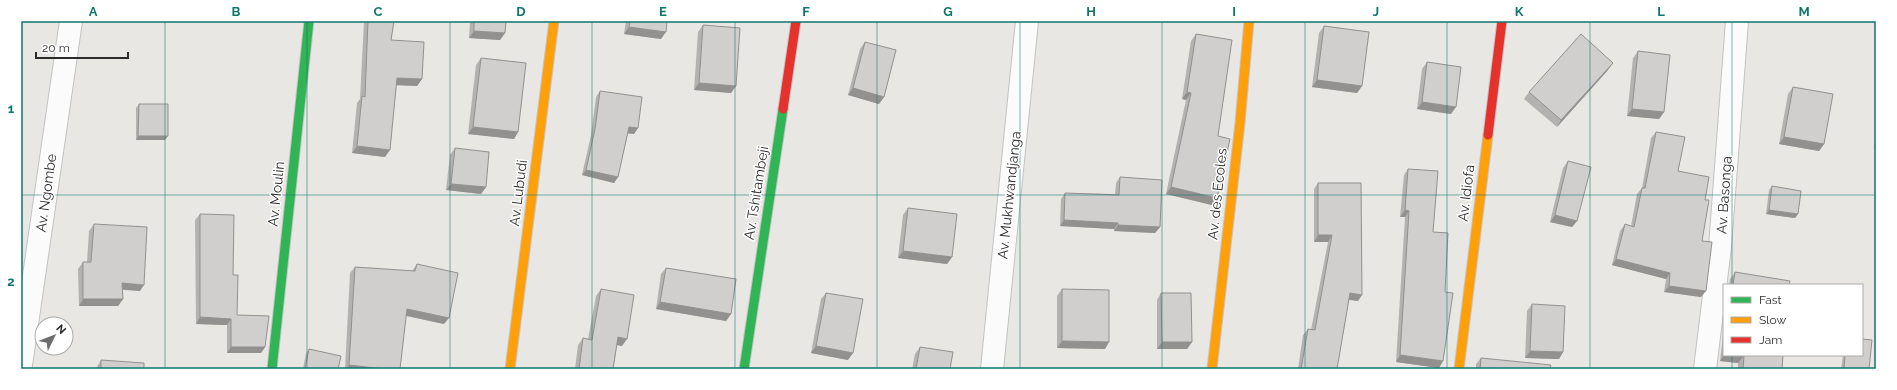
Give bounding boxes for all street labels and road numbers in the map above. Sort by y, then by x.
street label: Av. Mukhwandjanga [994,130,1024,260]
street label: Av. Tshitambeji [741,145,771,241]
street label: Av. des Ecoles [1204,147,1230,241]
street label: Av. Ngombe [33,153,59,233]
street label: Av. Basonga [1713,155,1735,235]
street label: Av. Lubudi [506,159,530,227]
street label: Av. Moulin [265,161,287,227]
street label: Av. Idiofa [1455,164,1477,222]

